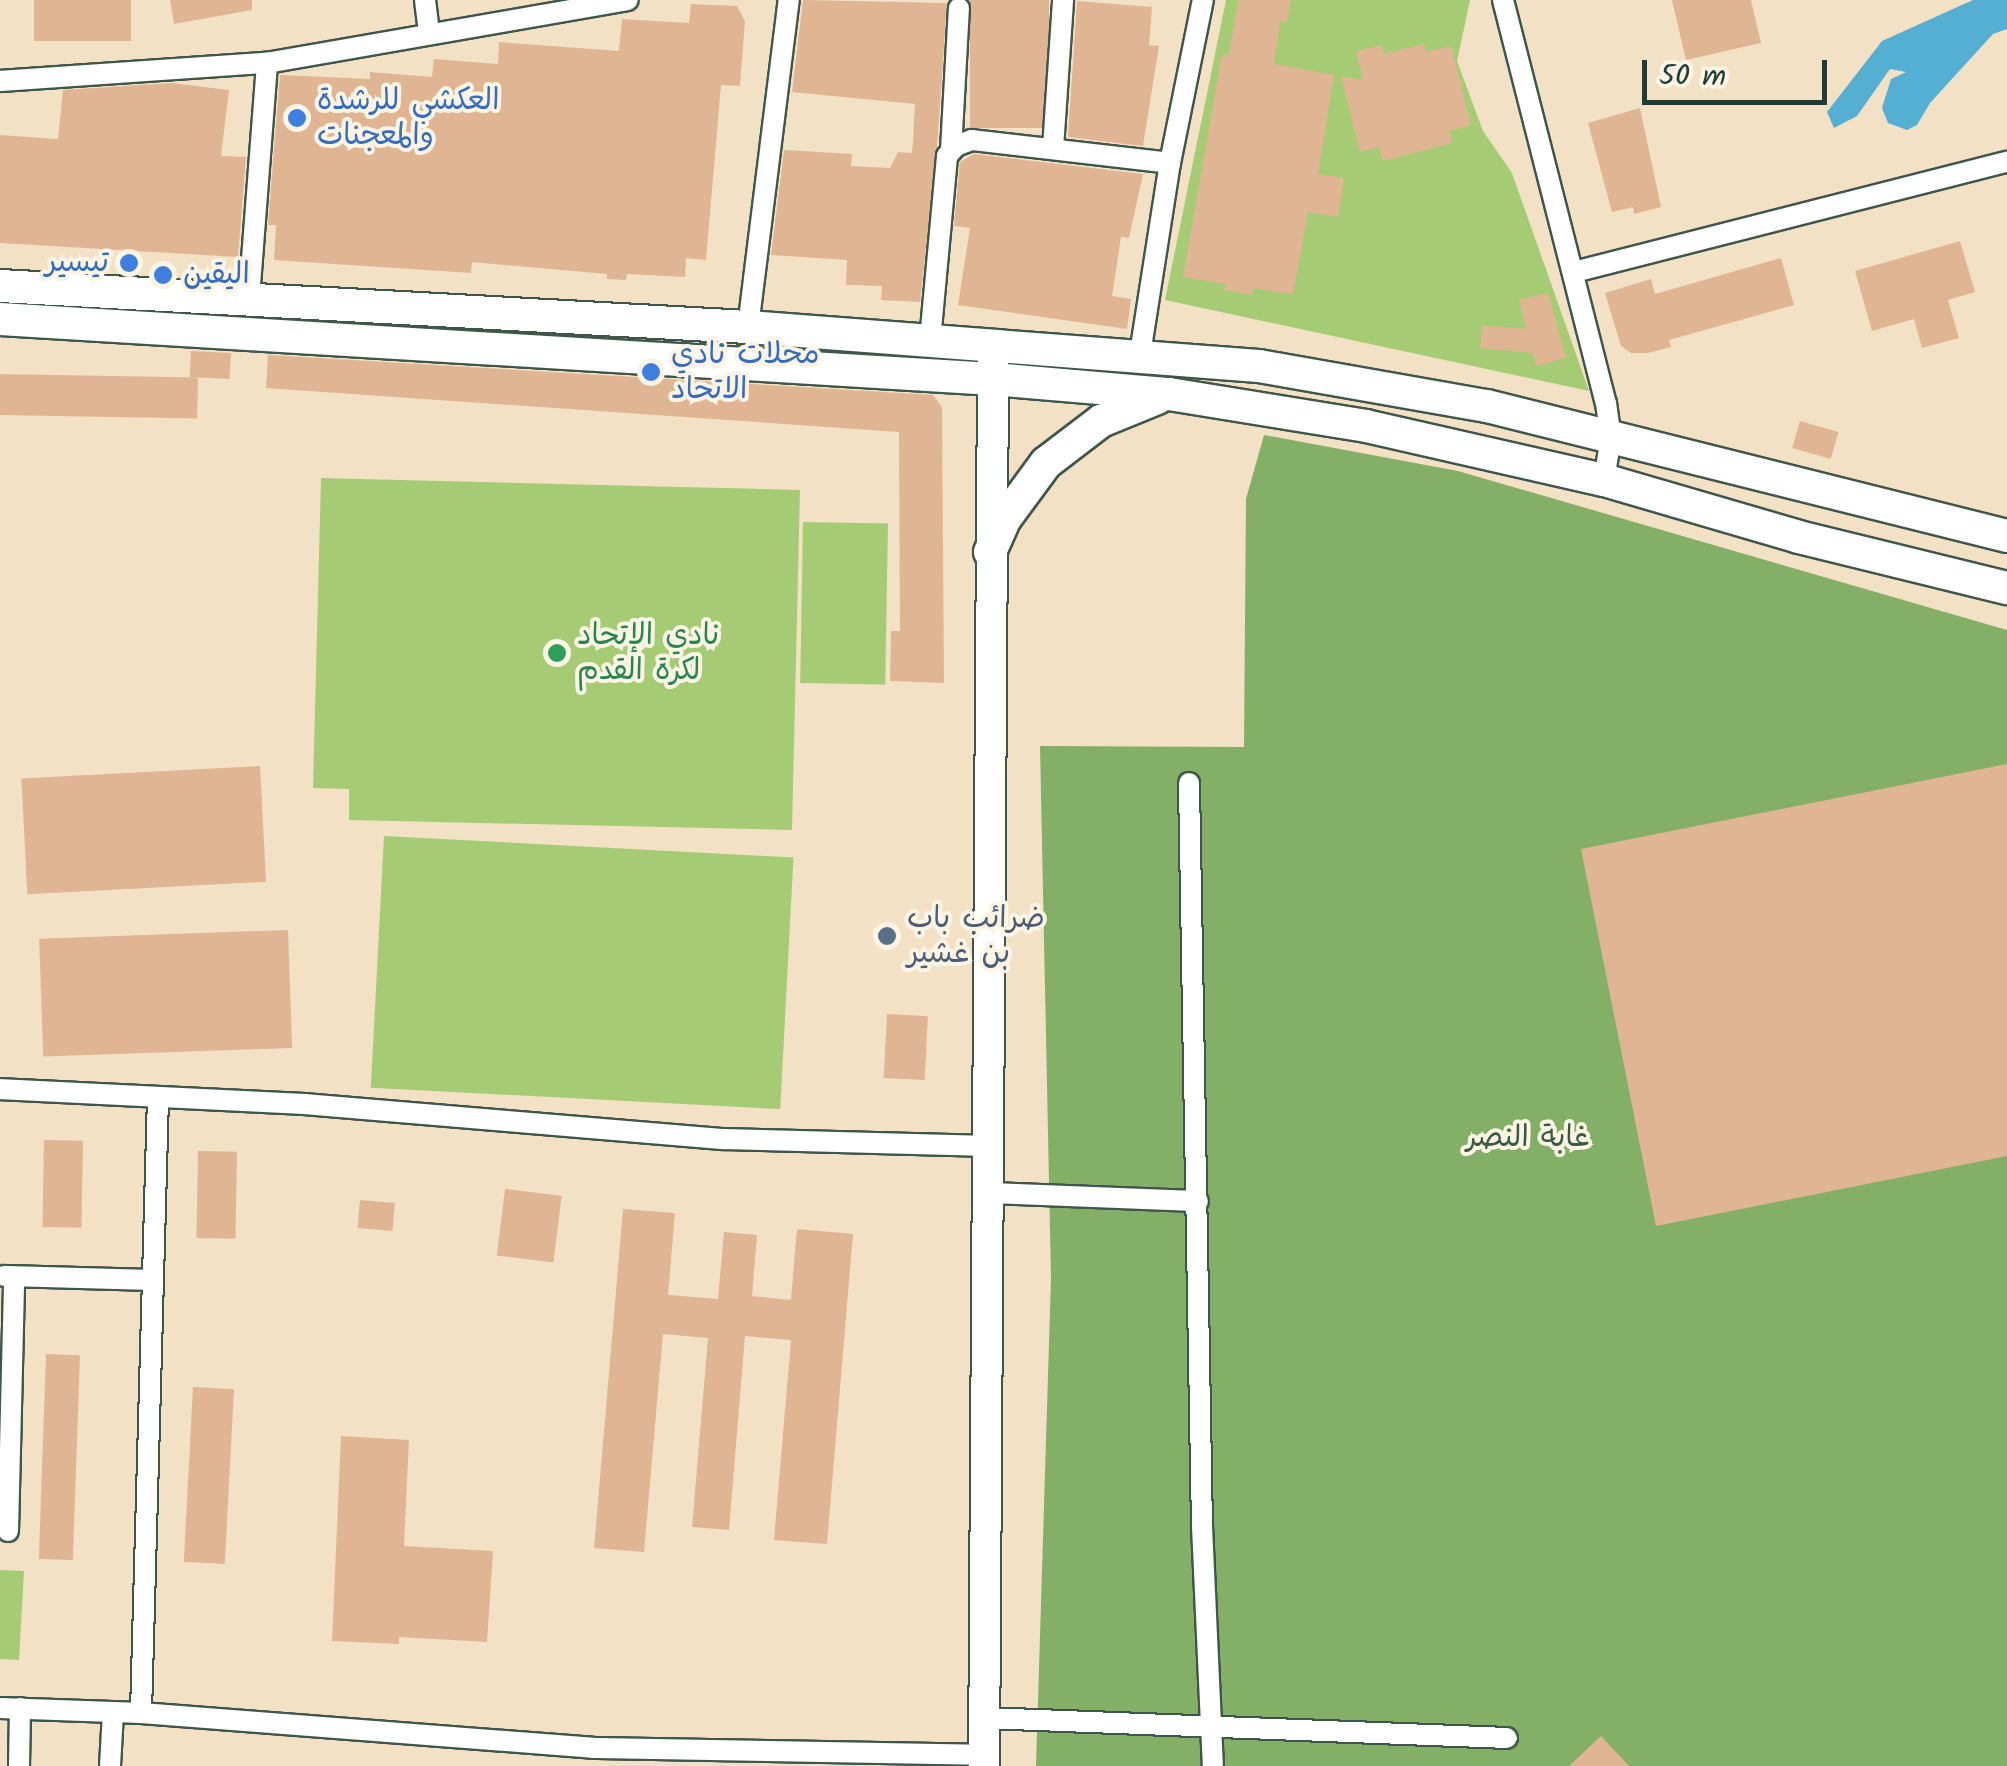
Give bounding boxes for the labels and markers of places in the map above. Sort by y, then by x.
place label: العكشي للرشدة والمعجنات [317,83,500,154]
marker: العكشي للرشدة والمعجنات [286,107,308,129]
place label: تيسير [45,245,109,281]
marker: تيسير [118,252,140,274]
place label: اليقين [183,257,250,293]
marker: اليقين [152,264,174,286]
place label: محلات نادي الاتحاد [671,337,819,408]
marker: محلات نادي الاتحاد [640,361,662,383]
place label: نادي الإتحاد لكرة القدم [577,618,719,688]
marker: نادي الإتحاد لكرة القدم [546,642,568,664]
place label: ضرائب باب بن غشير [907,901,1045,972]
marker: ضرائب باب بن غشير [876,925,898,947]

